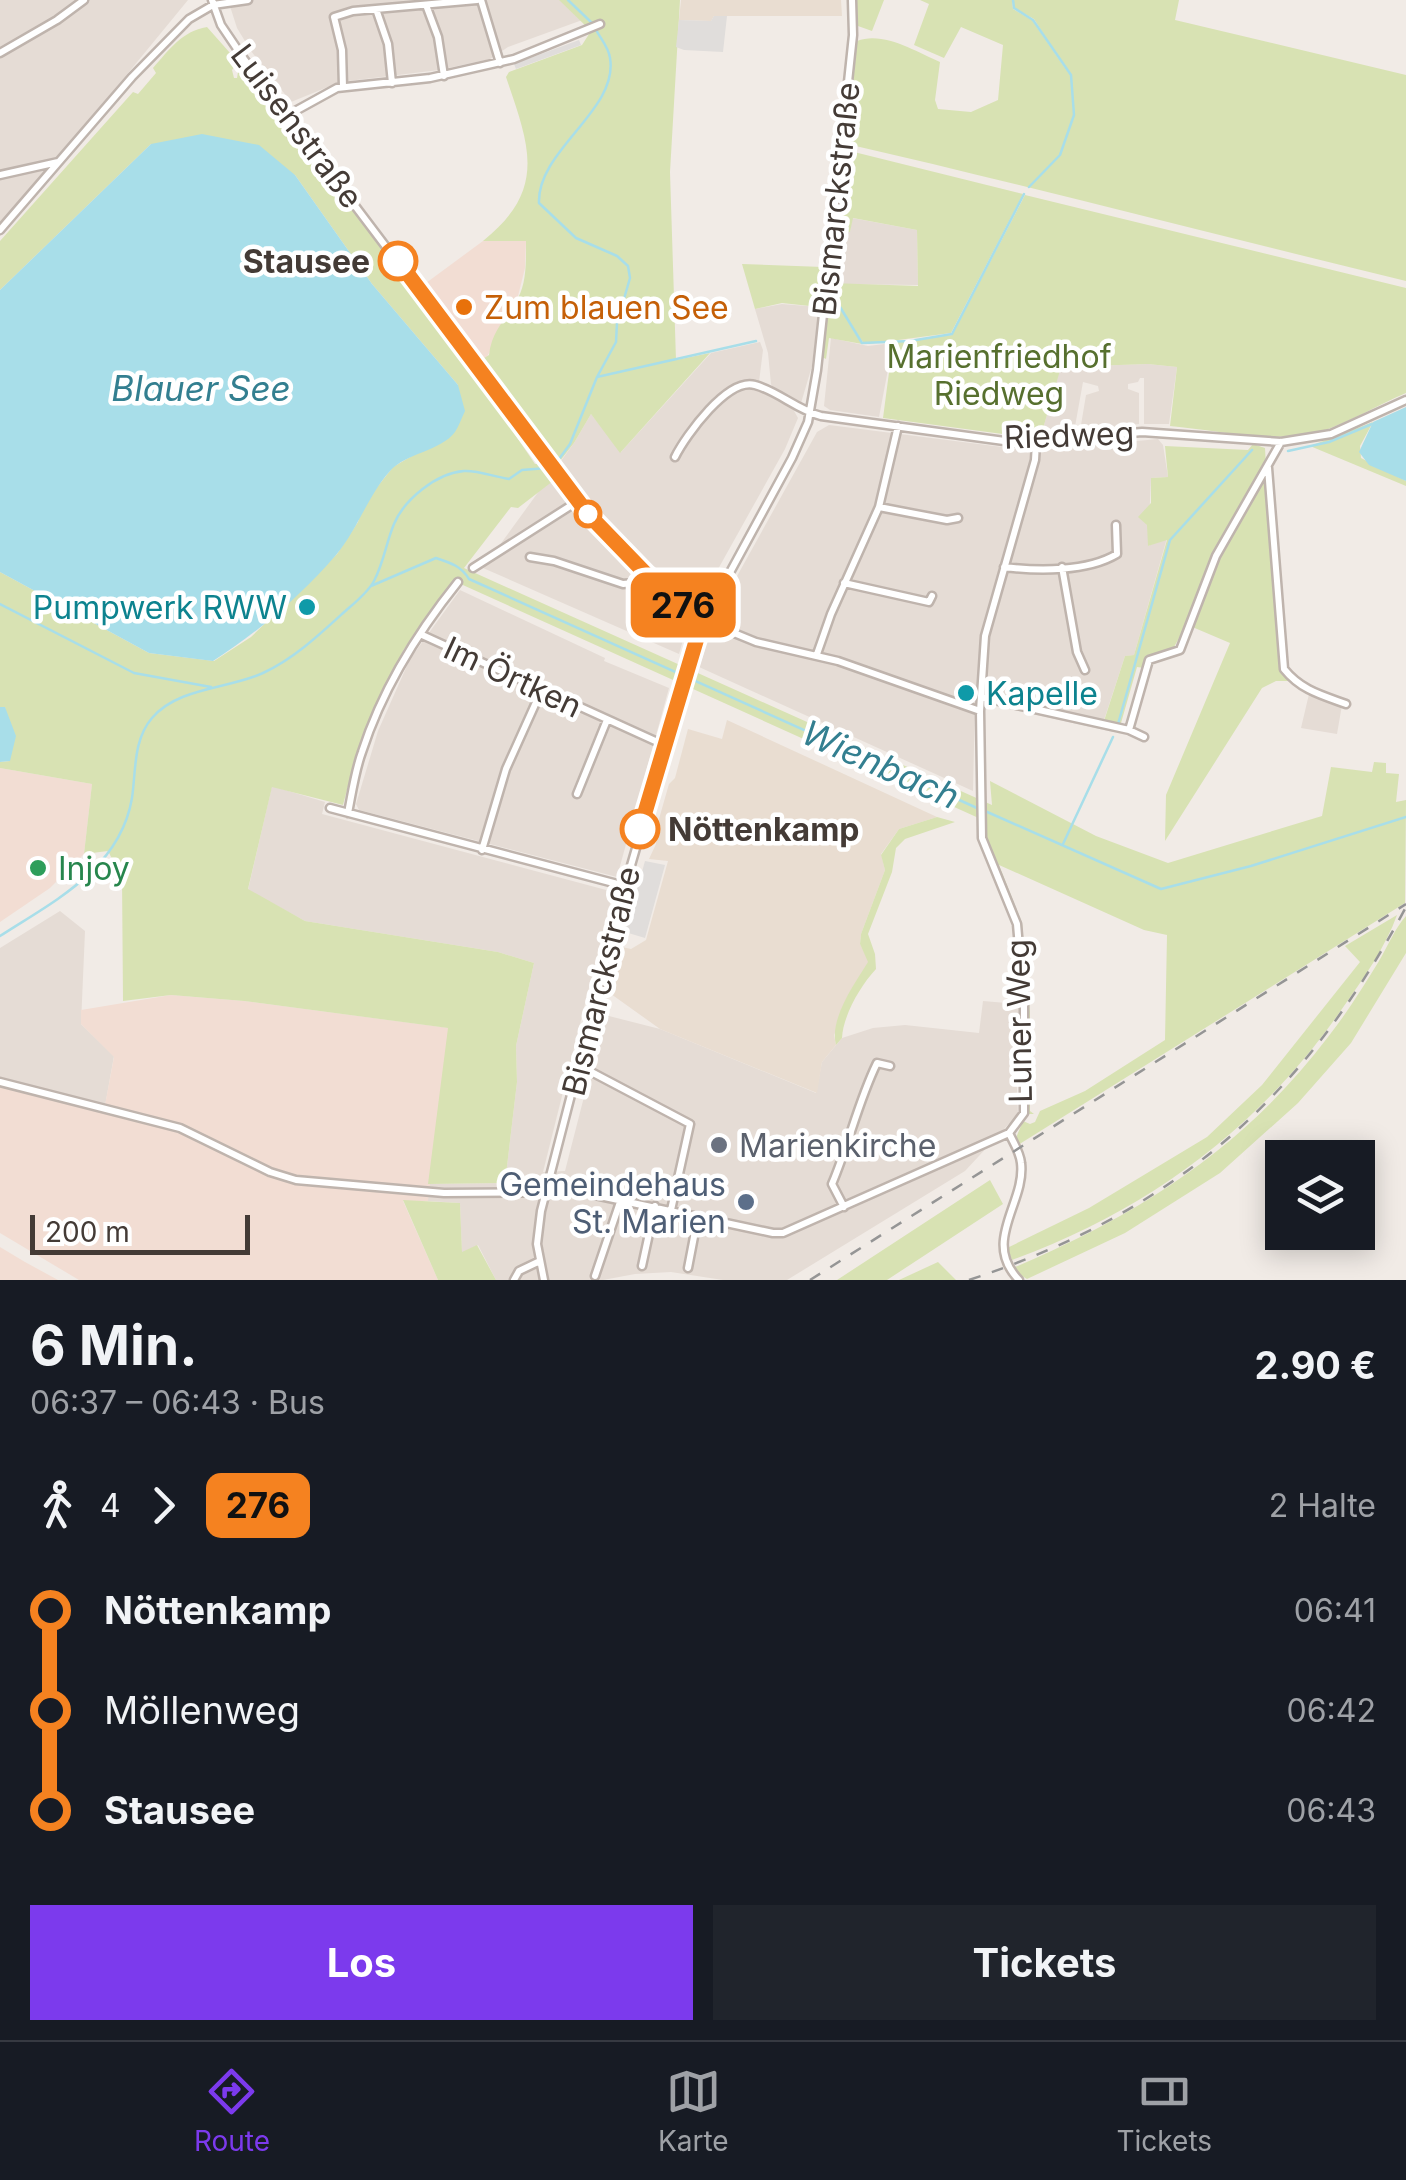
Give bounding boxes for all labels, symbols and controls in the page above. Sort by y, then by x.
street label: Luisenstraße [223,36,371,216]
street label: Bismarckstraße [804,80,868,318]
place label: Stausee [243,242,370,281]
marker: Stausee [379,242,417,280]
place label: Zum blauen See [484,288,729,327]
marker: Zum blauen See [453,296,475,318]
park label: Marienfriedhof Riedweg [886,337,1112,413]
water label: Blauer See [111,367,291,409]
street label: Riedweg [1003,413,1135,457]
unlabelled marker [575,501,601,527]
line badge: 276 [626,572,740,638]
text: 276 [651,584,715,626]
place label: Pumpwerk RWW [33,588,287,627]
marker: Pumpwerk RWW [296,596,318,618]
street label: Im Örtken [438,628,588,726]
place label: Kapelle [986,674,1098,713]
marker: Kapelle [955,682,977,704]
water label: Wienbach [796,711,966,817]
marker: Nöttenkamp [621,810,659,848]
place label: Nöttenkamp [668,810,860,849]
place label: Injoy [58,849,130,888]
marker: Injoy [27,857,49,879]
street label: Bismarckstraße [554,862,648,1100]
street label: Luner Weg [998,939,1040,1103]
place label: Marienkirche [739,1126,936,1165]
marker: Marienkirche [708,1134,730,1156]
map controls [1265,1140,1375,1250]
button: layers [1265,1140,1375,1250]
place label: Gemeindehaus St. Marien [499,1165,726,1241]
marker: Gemeindehaus St. Marien [735,1191,757,1213]
scale bar [30,1210,250,1254]
text: 200 m [45,1215,130,1249]
text: 6 Min. [30,1312,198,1378]
text: 2.90 € [1255,1342,1376,1388]
text: 06:37 – 06:43 · Bus [30,1383,325,1422]
icon: walk [30,1478,85,1533]
icon: forward [136,1478,191,1533]
text: 276 [226,1484,290,1526]
text: 4 [100,1486,121,1525]
text: 2 Halte [1269,1486,1376,1525]
text: Nöttenkamp [104,1587,331,1633]
text: 06:41 [1294,1591,1376,1630]
text: Möllenweg [104,1687,300,1733]
text: 06:42 [1287,1691,1376,1730]
text: Stausee [104,1787,255,1833]
text: 06:43 [1286,1791,1376,1830]
button: Los [30,1905,693,2020]
button: Tickets [713,1905,1376,2020]
tab: Route [194,2064,270,2158]
tab: Karte [658,2064,729,2158]
tab: Tickets [1116,2064,1212,2158]

